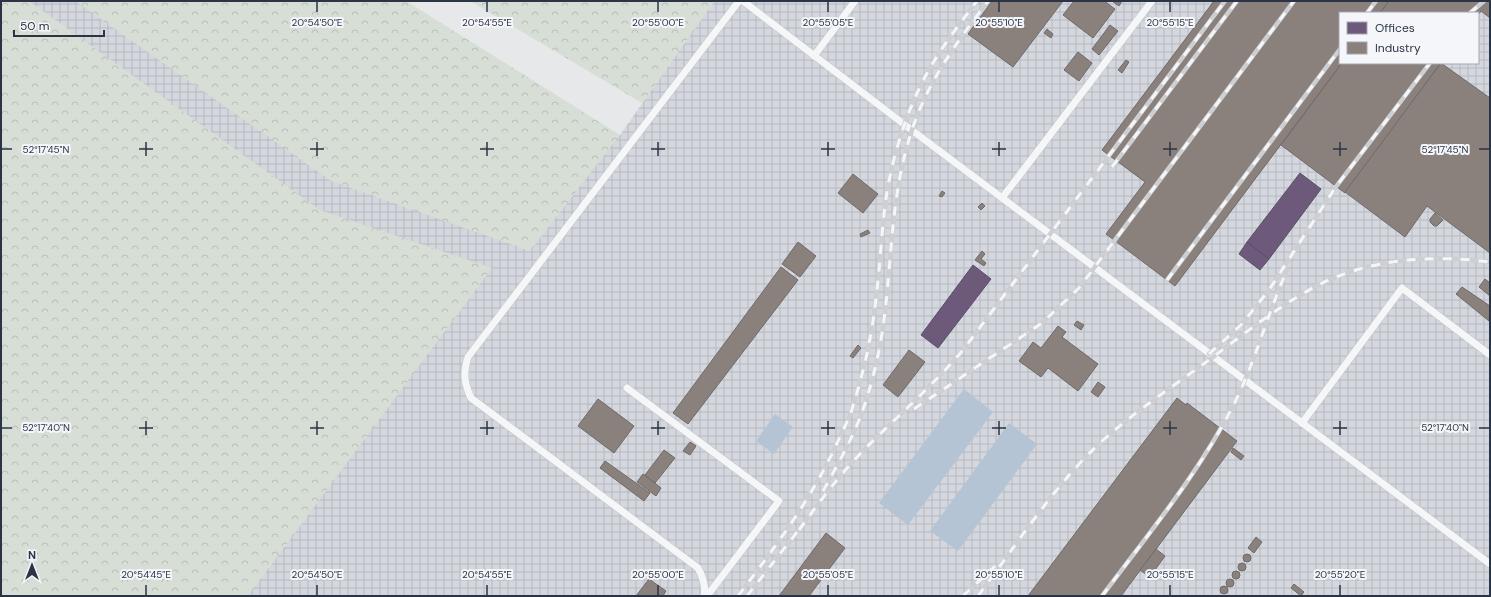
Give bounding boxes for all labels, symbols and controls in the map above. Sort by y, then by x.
scale bar [14,12,104,38]
legend [1339,12,1479,64]
text: 20°54'50"E [292,16,343,29]
text: 20°54'55"E [462,16,512,29]
text: 20°55'00"E [632,16,684,29]
text: 20°55'05"E [803,16,854,29]
text: 20°55'10"E [975,16,1023,29]
text: 20°55'15"E [1146,16,1194,29]
text: 50 m [20,18,49,34]
text: Offices [1375,20,1415,36]
text: Industry [1375,40,1421,56]
text: 52°17'45"N [23,143,69,156]
text: 52°17'45"N [1422,143,1468,156]
text: 52°17'40"N [22,421,70,434]
text: 52°17'40"N [1421,421,1469,434]
north arrow [12,545,52,585]
text: N [28,548,36,562]
text: 20°54'45"E [121,568,171,581]
text: 20°54'50"E [292,568,343,581]
text: 20°54'55"E [462,568,512,581]
text: 20°55'00"E [632,568,684,581]
text: 20°55'05"E [803,568,854,581]
text: 20°55'10"E [975,568,1023,581]
text: 20°55'15"E [1146,568,1194,581]
text: 20°55'20"E [1315,568,1366,581]

